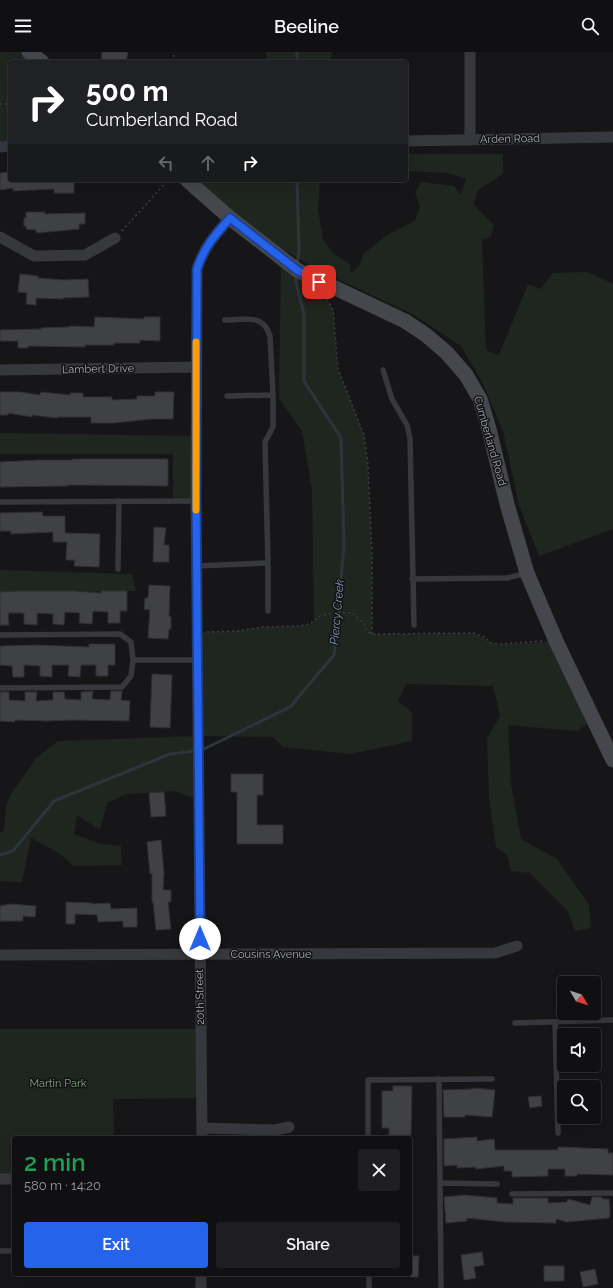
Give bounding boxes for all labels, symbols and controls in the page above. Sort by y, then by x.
icon: menu [12,15,34,37]
icon: search [579,15,601,37]
text: Beeline [274,16,339,37]
text: 500 m [86,75,169,108]
icon: right [20,76,72,128]
text: Cumberland Road [86,109,238,130]
street label: Arden Road [480,132,540,146]
icon: left [155,152,177,174]
icon: ahead [197,152,219,174]
icon: right [239,152,261,174]
pin [302,265,336,299]
icon: arrive [308,271,330,293]
street label: Lambert Drive [62,362,135,376]
street label: Cumberland Road [471,395,509,488]
water label: Piercy Creek [327,578,347,645]
position arrow [179,918,221,960]
street label: Cousins Avenue [230,948,312,961]
street label: 20th Street [193,969,207,1025]
north arrow [557,976,601,1020]
map controls [557,976,601,1124]
button: sound [557,1028,601,1072]
park label: Martin Park [29,1077,87,1090]
button: search [557,1080,601,1124]
text: 2 min [24,1148,86,1177]
button: close [358,1149,400,1191]
text: 580 m · 14:20 [24,1178,101,1193]
button: Exit [24,1222,208,1268]
button: Share [216,1222,400,1268]

